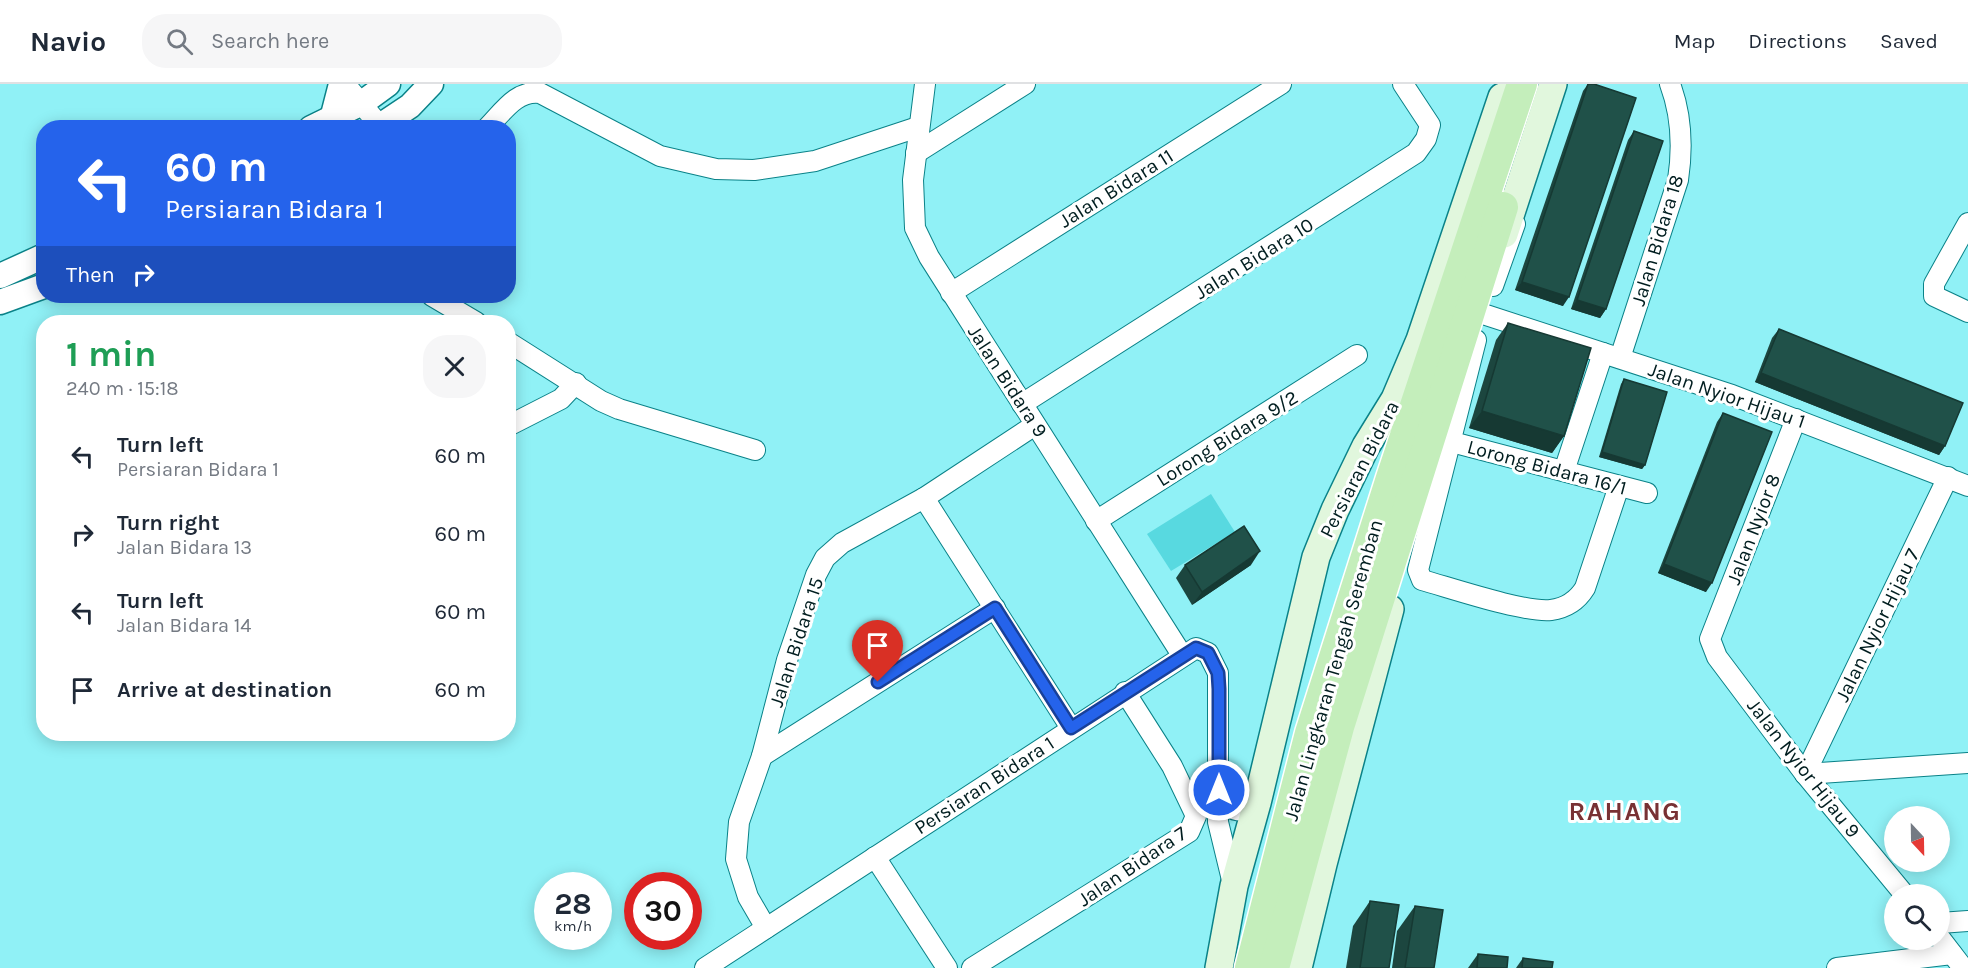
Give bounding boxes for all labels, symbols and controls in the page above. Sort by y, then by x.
search box [142,14,562,68]
text: Navio [30,25,106,58]
icon: search [163,25,196,58]
text: Search here [211,28,329,54]
text: Map [1674,29,1715,53]
text: Directions [1748,29,1847,53]
text: Saved [1880,29,1938,53]
text: 60 m [165,142,268,192]
icon: left [66,144,144,222]
street label: Jalan Bidara 11 [1055,144,1177,233]
street label: Jalan Bidara 18 [1627,172,1688,308]
text: Persiaran Bidara 1 [165,193,384,225]
street label: Jalan Bidara 10 [1191,213,1318,304]
icon: right [127,258,160,291]
text: Then [66,262,115,288]
street label: Jalan Bidara 9 [963,321,1052,441]
text: 1 min [66,333,156,375]
button: close [423,335,486,398]
street label: Jalan Nyior Hijau 1 [1645,358,1808,433]
text: 240 m · 15:18 [66,377,179,400]
street label: Lorong Bidara 9/2 [1152,386,1302,491]
street label: Persiaran Bidara [1315,397,1404,542]
text: Turn left [117,432,204,458]
street label: Lorong Bidara 16/1 [1465,435,1629,500]
icon: left [66,440,99,473]
text: 60 m [435,443,486,469]
text: Persiaran Bidara 1 [117,458,279,481]
street label: Jalan Nyior 8 [1722,471,1785,588]
text: Turn right [117,510,220,536]
street label: Jalan Lingkaran Tengah Seremban [1279,517,1388,823]
icon: right [66,518,99,551]
text: 60 m [435,521,486,547]
text: Jalan Bidara 13 [117,536,252,559]
street label: Jalan Nyior Hijau 7 [1830,544,1925,705]
street label: Jalan Bidara 15 [765,575,828,710]
text: Turn left [117,588,204,614]
icon: left [66,596,99,629]
text: 60 m [435,599,486,625]
text: Jalan Bidara 14 [117,614,252,637]
pin [852,620,903,682]
icon: arrive [861,629,894,662]
icon: arrive [66,674,99,707]
text: Arrive at destination [117,677,332,703]
text: 60 m [435,677,486,703]
street label: Jalan Nyior Hijau 9 [1742,694,1865,842]
street label: Persiaran Bidara 1 [910,732,1058,839]
position arrow [1187,758,1251,822]
district label: RAHANG [1569,796,1681,827]
north arrow [1884,806,1950,872]
map controls [1884,806,1950,950]
street label: Jalan Bidara 7 [1074,821,1192,911]
speed limit sign: 30 [624,872,702,950]
button: search [1884,884,1950,950]
text: 28 [554,886,592,922]
text: km/h [554,917,592,935]

